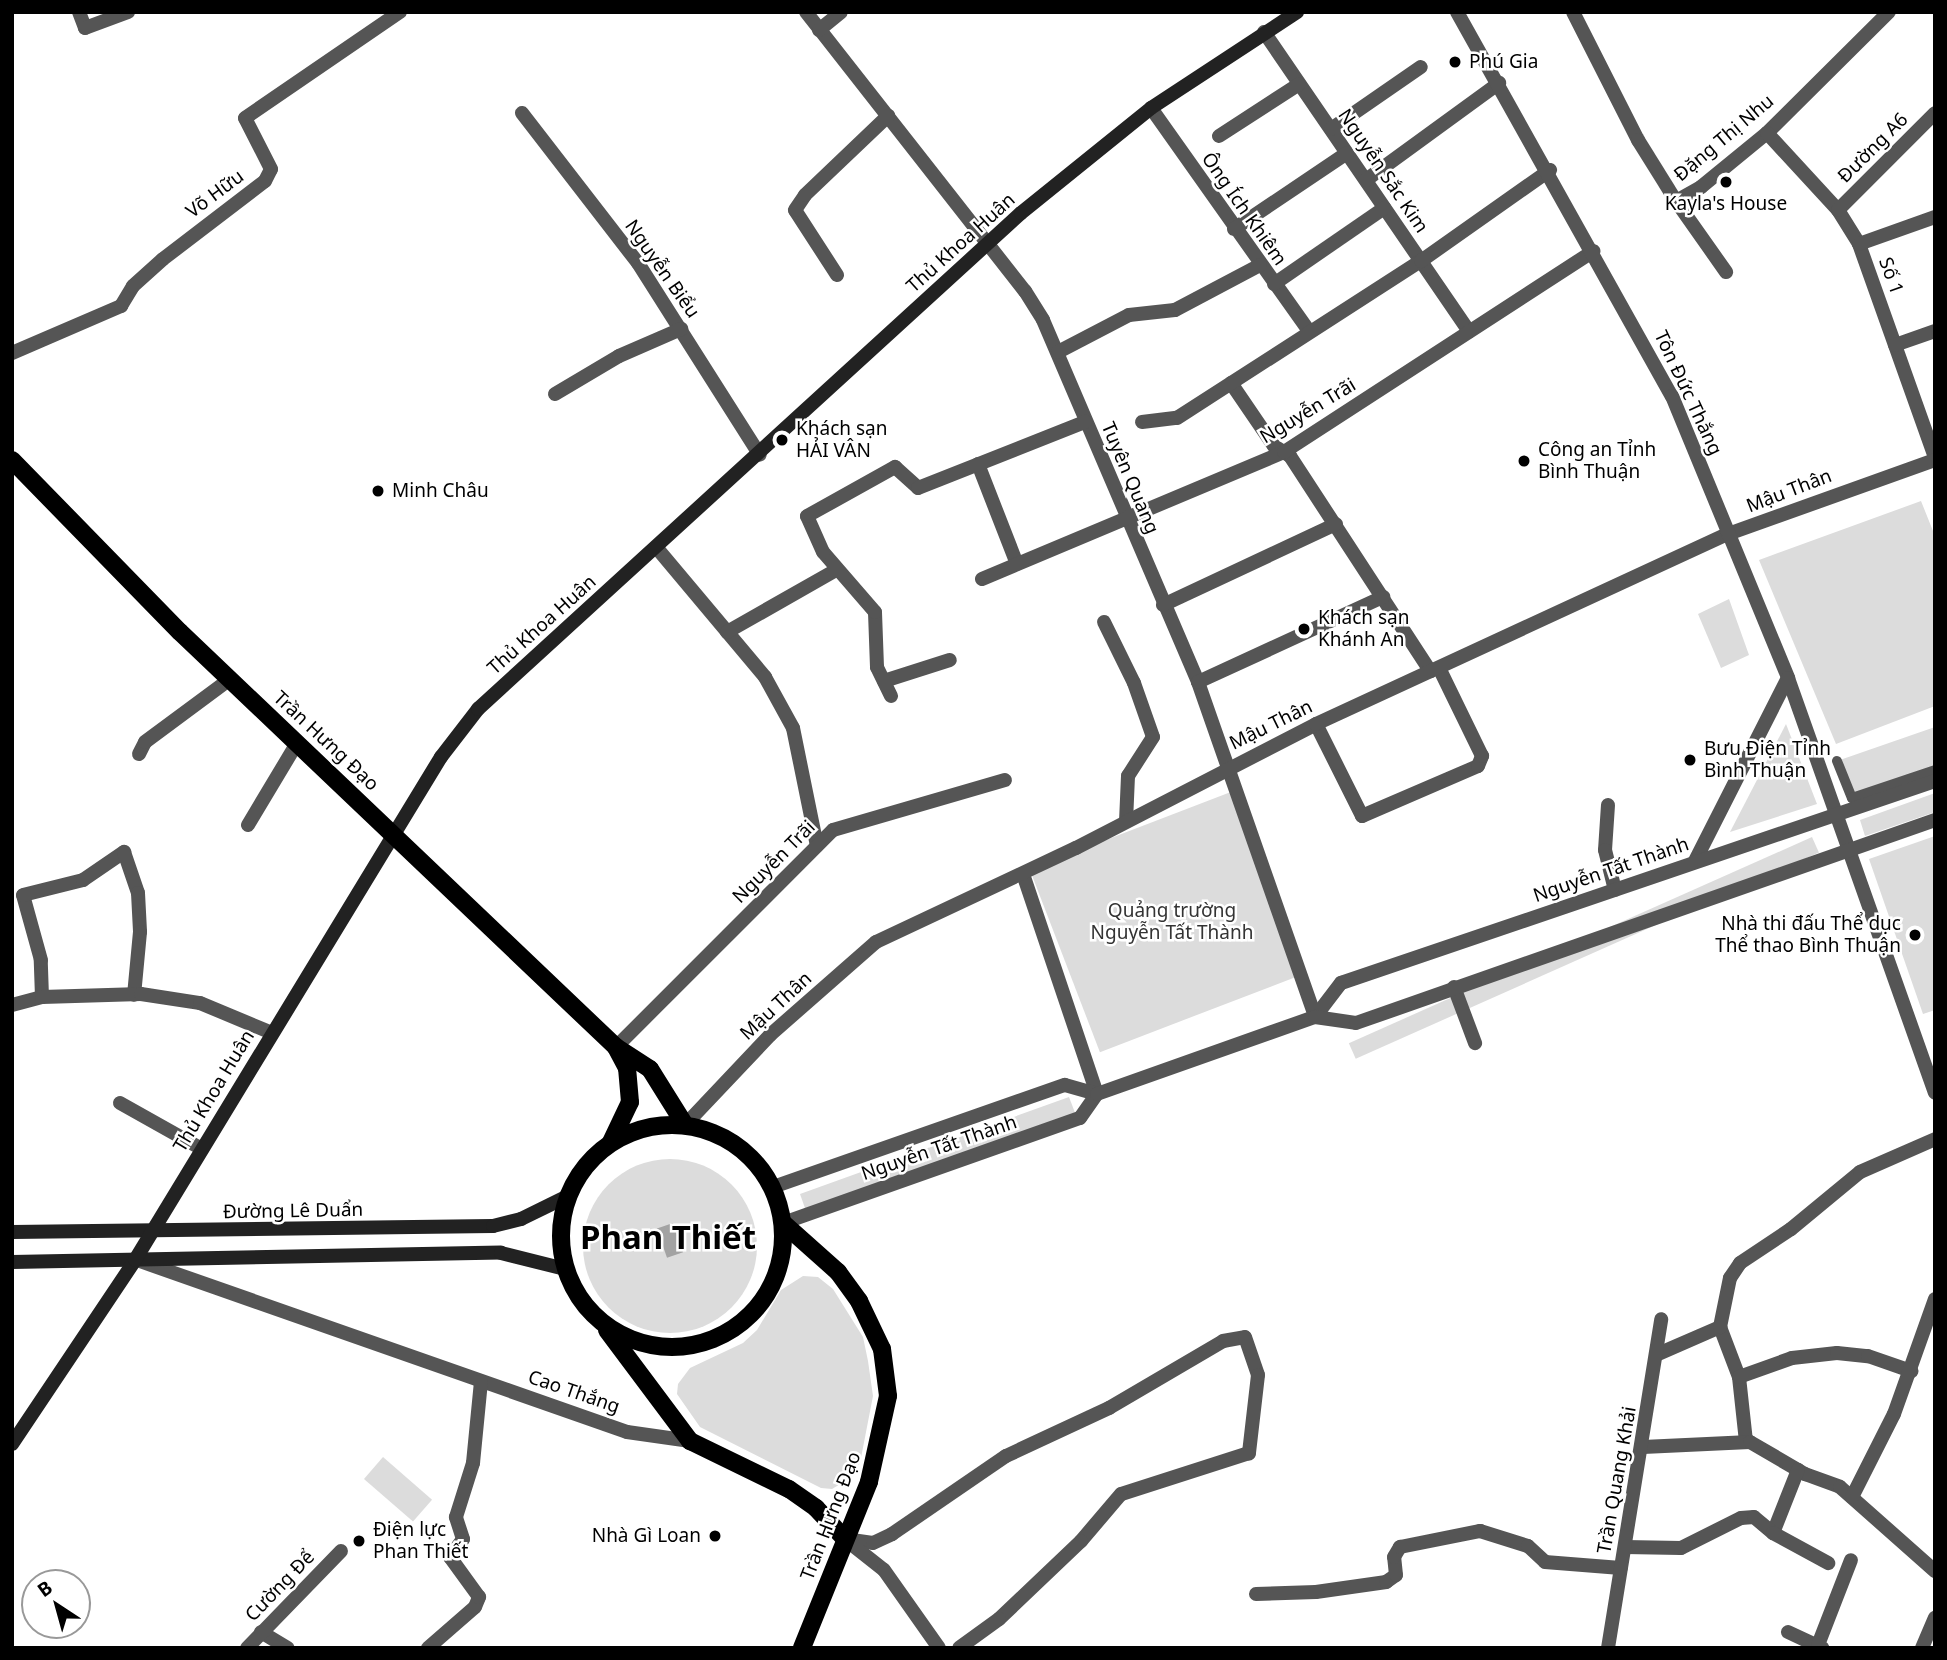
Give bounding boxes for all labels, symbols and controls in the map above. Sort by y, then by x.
place label: Phú Gia [1469,51,1538,73]
marker: Phú Gia [1447,54,1463,70]
street label: Đặng Thị Nhu [1670,90,1778,186]
street label: Nguyễn Sắc Kim [1333,105,1433,237]
street label: Đường A6 [1833,108,1913,188]
street label: Ông Ích Khiêm [1197,148,1291,270]
street label: Võ Hữu [182,165,248,223]
marker: Kayla's House [1718,174,1734,190]
street label: Thủ Khoa Huân [902,188,1020,298]
place label: Kayla's House [1665,193,1787,215]
street label: Nguyễn Biểu [620,215,704,323]
street label: Số 1 [1874,254,1908,298]
street label: Tôn Đức Thắng [1649,327,1727,459]
street label: Nguyễn Trãi [1256,374,1360,448]
place label: Khách sạn HẢI VÂN [796,418,887,462]
street label: Tuyên Quang [1096,419,1164,537]
marker: Khách sạn HẢI VÂN [774,432,790,448]
place label: Công an Tỉnh Bình Thuận [1538,439,1656,483]
marker: Công an Tỉnh Bình Thuận [1516,453,1532,469]
street label: Mậu Thân [1743,464,1835,518]
place label: Minh Châu [392,480,489,502]
marker: Minh Châu [370,483,386,499]
street label: Thủ Khoa Huân [483,570,601,680]
place label: Khách sạn Khánh An [1318,607,1409,651]
marker: Khách sạn Khánh An [1296,621,1312,637]
street label: Trần Hưng Đạo [269,686,383,796]
street label: Mậu Thân [1226,695,1316,755]
place label: Bưu Điện Tỉnh Bình Thuận [1704,738,1831,782]
marker: Bưu Điện Tỉnh Bình Thuận [1682,752,1698,768]
street label: Nguyễn Trãi [728,816,820,908]
street label: Nguyễn Tất Thành [1530,833,1692,907]
park label: Quảng trường Nguyễn Tất Thành [1091,900,1253,944]
place label: Nhà thi đấu Thể dục Thể thao Bình Thuận [1715,913,1901,957]
marker: Nhà thi đấu Thể dục Thể thao Bình Thuận [1907,927,1923,943]
street label: Mậu Thân [736,967,816,1045]
street label: Thủ Khoa Huân [169,1026,259,1156]
street label: Nguyễn Tất Thành [858,1111,1020,1185]
street label: Đường Lê Duẩn [223,1198,363,1224]
district label: Phan Thiết [580,1217,756,1257]
street label: Cao Thắng [525,1366,623,1418]
street label: Trần Quang Khải [1593,1405,1641,1555]
street label: Trần Hưng Đạo [796,1449,866,1583]
place label: Điện lực Phan Thiết [373,1519,468,1563]
place label: Nhà Gì Loan [592,1525,701,1547]
marker: Nhà Gì Loan [707,1528,723,1544]
marker: Điện lực Phan Thiết [351,1533,367,1549]
street label: Cường Để [241,1546,319,1626]
north arrow [21,1569,91,1639]
text: B [32,1574,58,1603]

